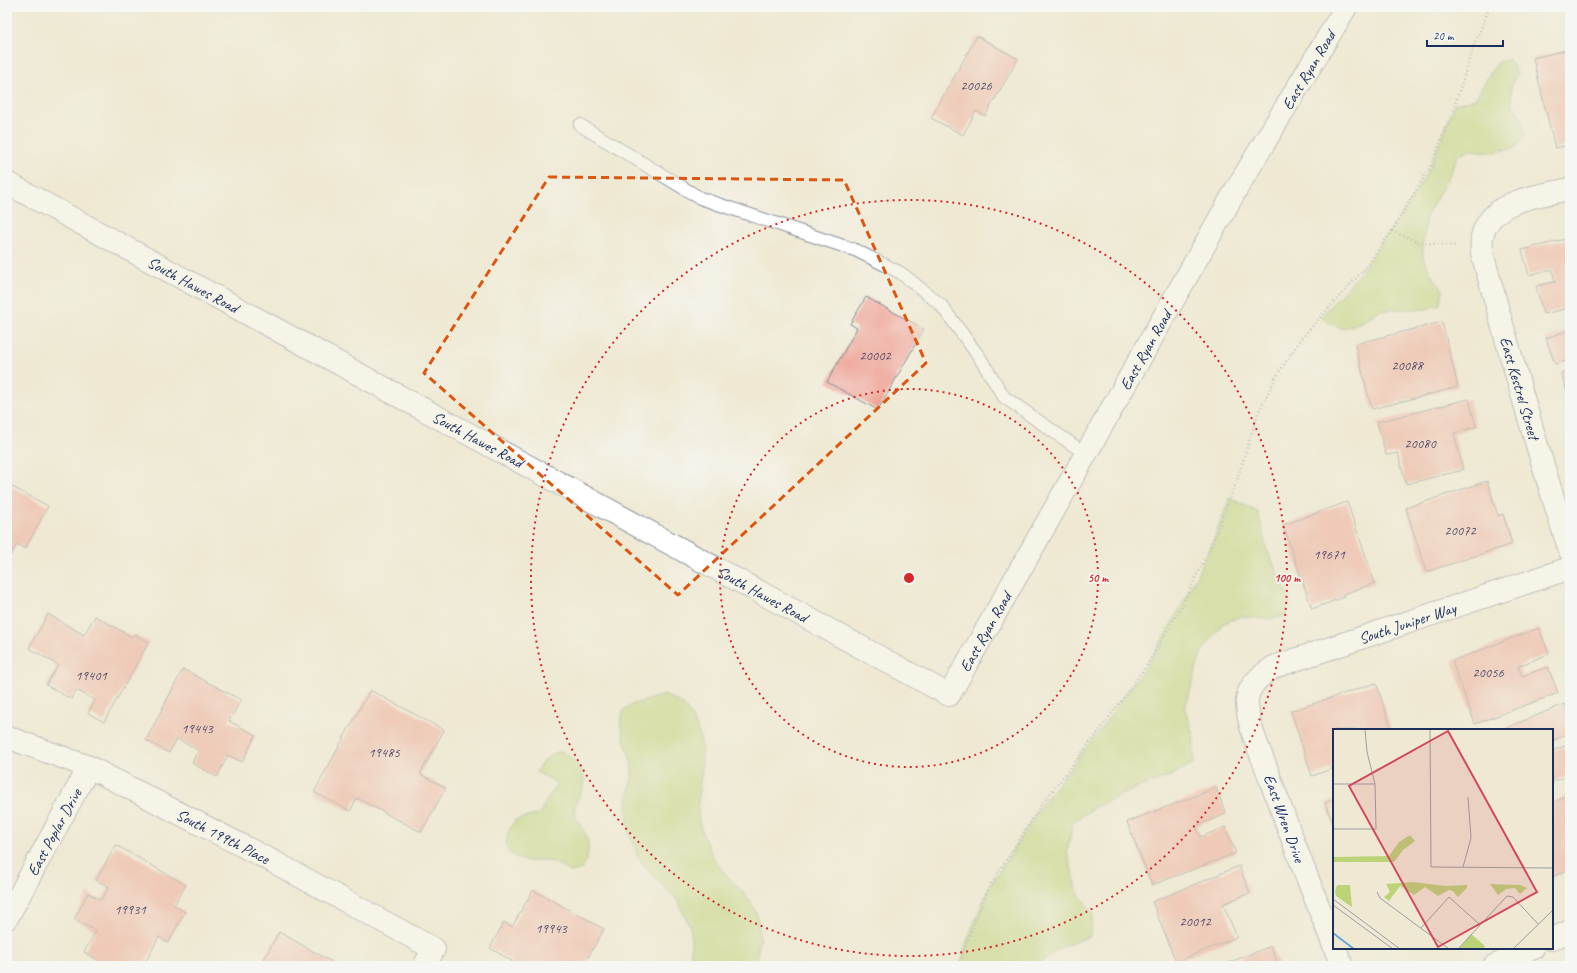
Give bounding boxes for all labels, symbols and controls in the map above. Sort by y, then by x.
scale bar [1427,22,1503,48]
street label: East Ryan Road [1278,25,1342,114]
text: 20 m [1433,28,1455,44]
house number: 20026 [960,77,992,94]
street label: South Hawes Road [144,252,244,319]
street label: East Ryan Road [1115,305,1178,394]
street label: East Kestrel Street [1495,335,1545,445]
house number: 20002 [859,347,892,364]
house number: 20088 [1391,357,1424,374]
street label: South Hawes Road [429,407,529,474]
house number: 20080 [1404,435,1437,452]
house number: 20072 [1444,522,1477,539]
house number: 19671 [1313,546,1345,563]
street label: South Hawes Road [713,562,813,629]
text: 50 m [1088,570,1109,586]
text: 100 m [1274,570,1301,586]
centre of rings [902,571,916,585]
street label: East Ryan Road [955,586,1018,676]
street label: South Juniper Way [1356,597,1460,649]
house number: 20056 [1472,664,1504,681]
house number: 19401 [75,667,107,684]
house number: 19443 [181,720,214,737]
inset map [1333,729,1553,949]
house number: 19485 [368,744,400,761]
street label: East Wren Drive [1259,772,1310,867]
street label: East Poplar Drive [23,784,87,879]
street label: South 199th Place [173,805,274,870]
house number: 19931 [114,901,146,918]
house number: 20012 [1179,913,1212,930]
house number: 19943 [535,920,568,937]

